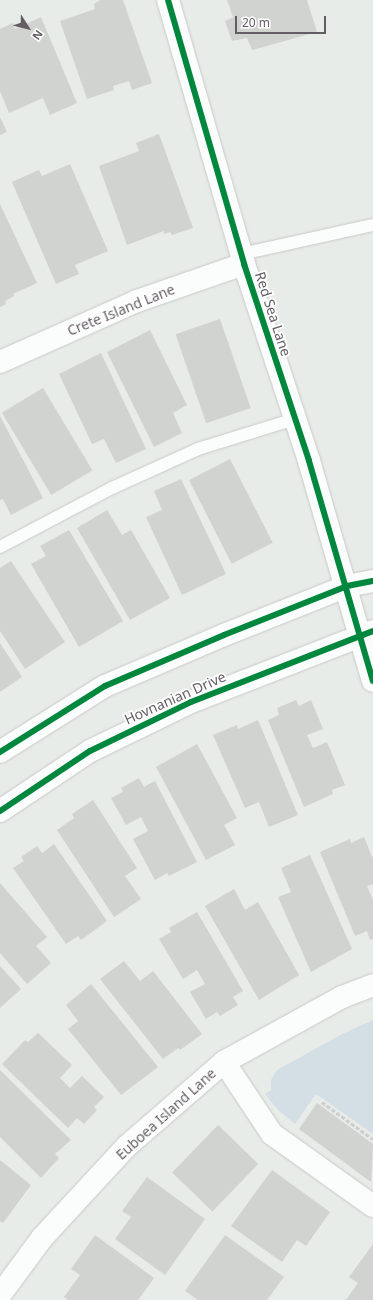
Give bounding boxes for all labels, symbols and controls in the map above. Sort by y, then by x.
north arrow [8,8,48,48]
scale bar [237,8,328,34]
text: 20 m [242,14,270,31]
text: N [29,27,47,43]
street label: Red Sea Lane [251,270,295,358]
street label: Crete Island Lane [65,281,177,339]
street label: Hovnanian Drive [122,668,228,728]
street label: Euboea Island Lane [113,1065,219,1163]

